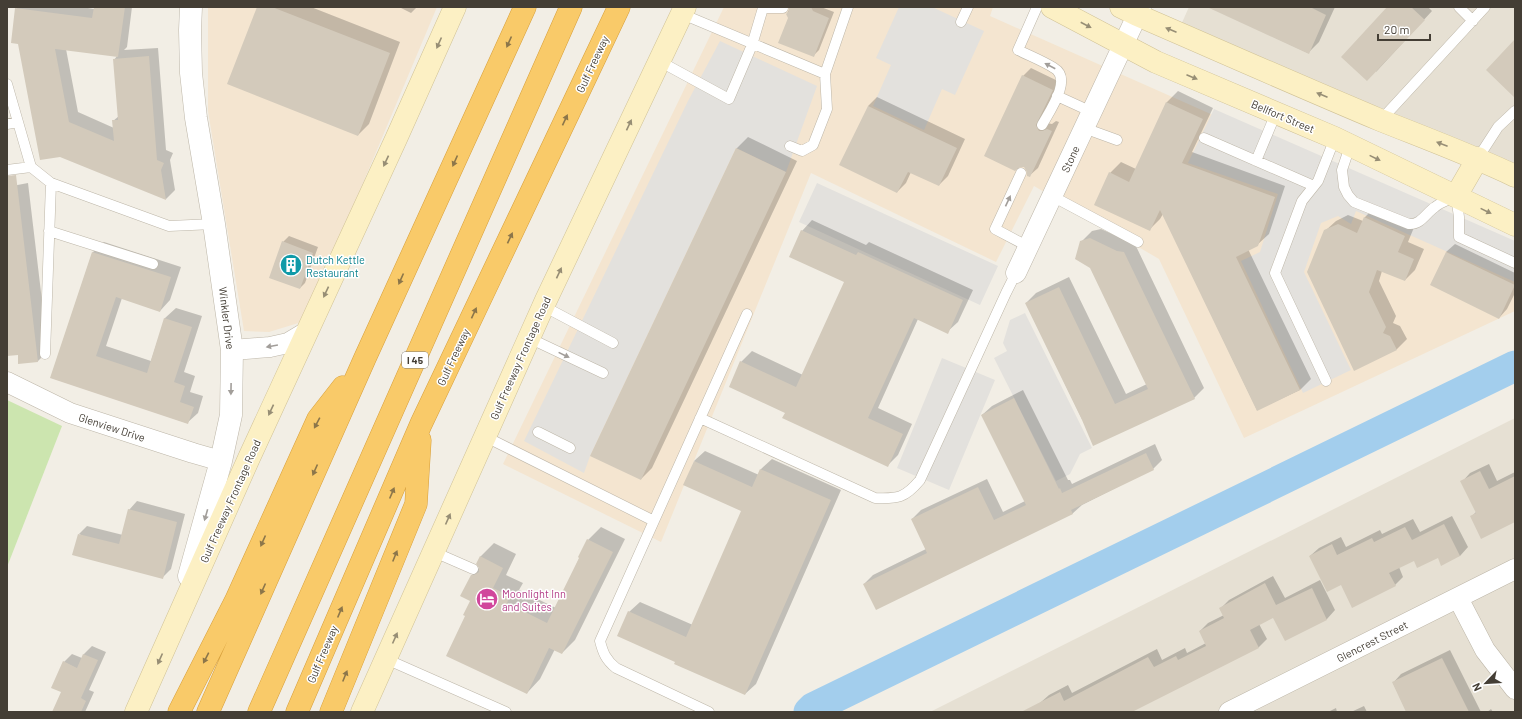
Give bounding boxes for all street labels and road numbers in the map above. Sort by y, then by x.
street label: Gulf Freeway [573,33,611,95]
street label: Bellfort Street [1249,97,1317,135]
street label: Stone [1058,143,1082,174]
street label: Winkler Drive [217,286,237,350]
street label: Gulf Freeway Frontage Road [487,294,553,422]
street label: Gulf Freeway [434,326,472,388]
road number: I 45 [402,352,428,368]
street label: Glenview Drive [77,410,147,444]
street label: Gulf Freeway Frontage Road [197,437,263,565]
street label: Glencrest Street [1334,618,1410,664]
street label: Gulf Freeway [304,623,340,685]

